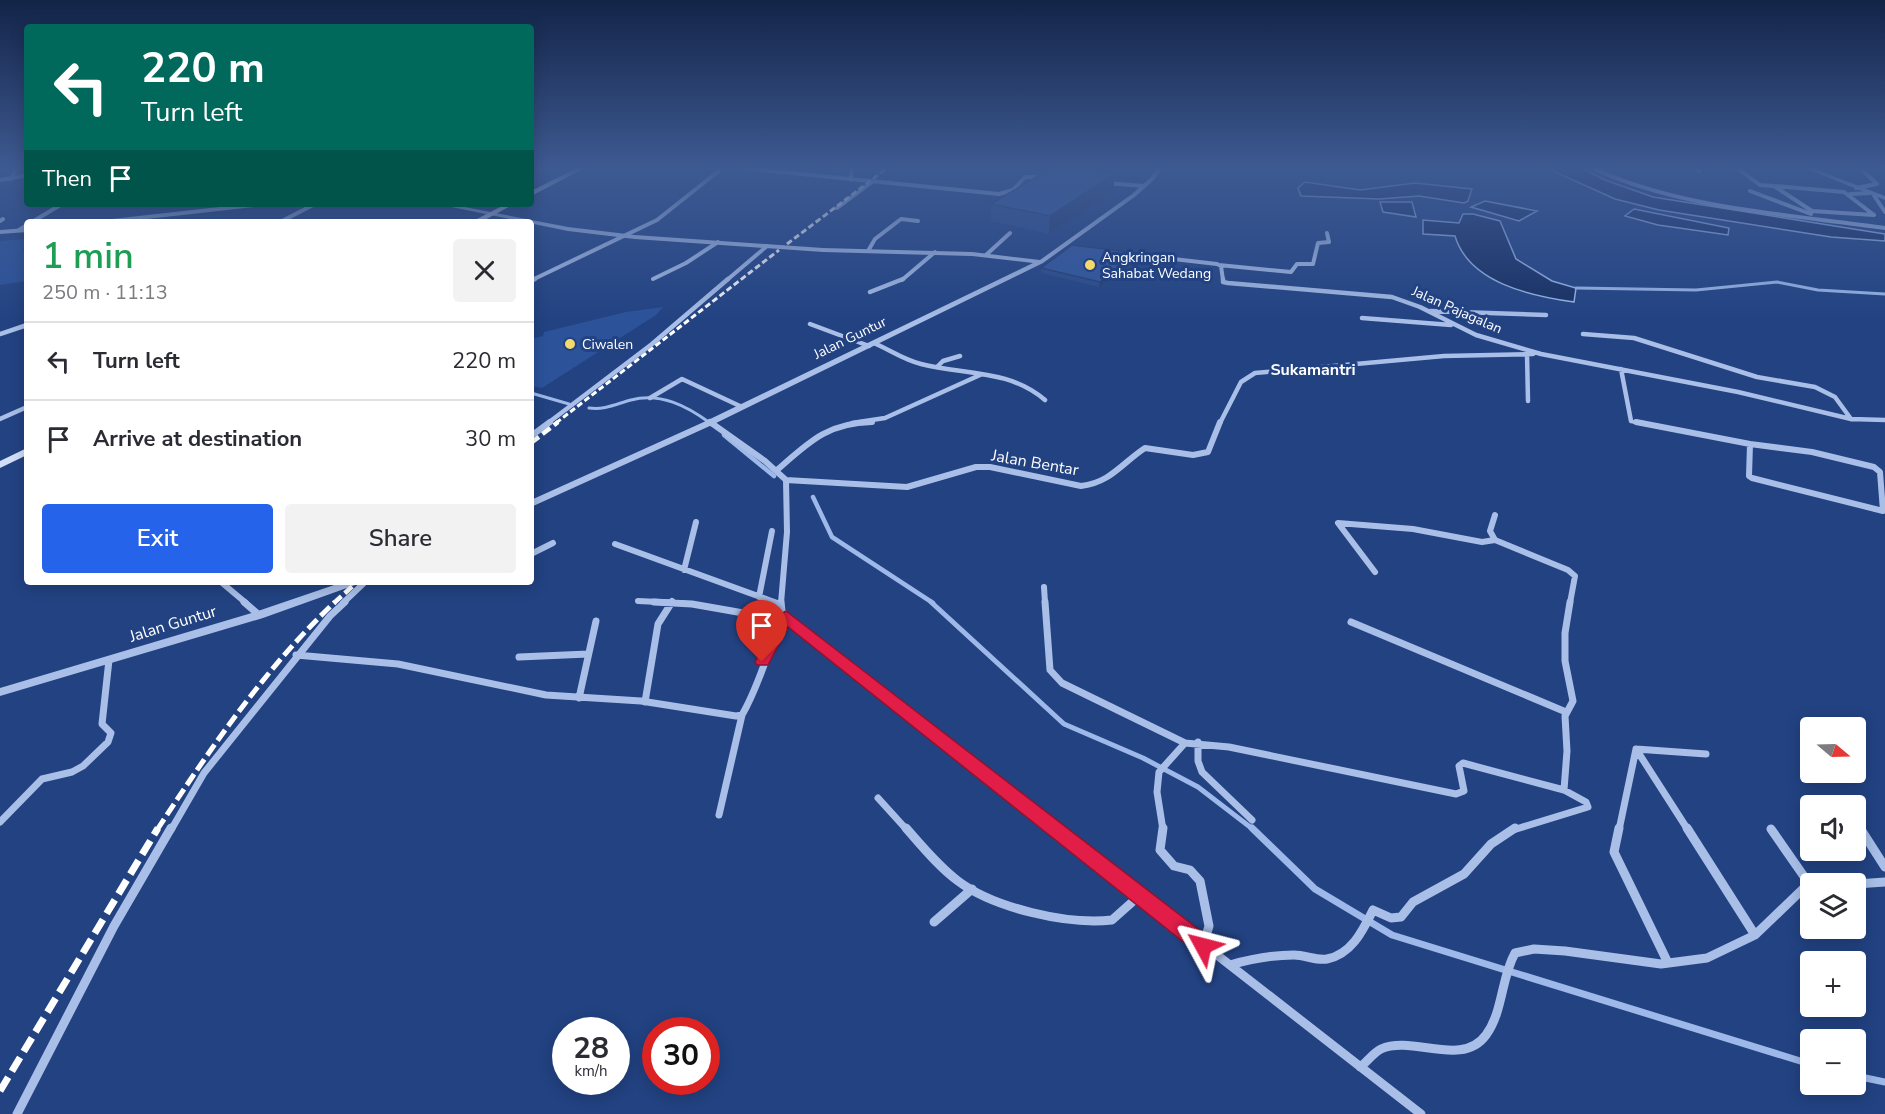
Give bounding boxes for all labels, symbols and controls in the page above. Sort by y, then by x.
text: 220 m [141,40,265,97]
icon: left [42,48,120,126]
text: Turn left [141,94,242,131]
icon: arrive [104,162,137,195]
text: Then [42,164,92,194]
text: 1 min [42,232,134,281]
button: close [453,239,516,302]
place label: Angkringan Sahabat Wedang [1102,248,1211,283]
marker: Angkringan Sahabat Wedang [1083,258,1097,272]
text: 250 m · 11:13 [42,279,168,306]
street label: Jalan Pajagalan [1408,281,1505,338]
street label: Jalan Guntur [810,312,890,364]
place label: Ciwalen [582,335,633,354]
marker: Ciwalen [563,337,577,351]
icon: left [42,345,75,378]
text: Turn left [93,346,180,376]
text: 220 m [452,346,516,376]
district label: Sukamantri [1270,359,1356,381]
icon: arrive [42,423,75,456]
text: Arrive at destination [93,424,302,454]
text: 30 m [465,424,516,454]
street label: Jalan Bentar [989,444,1081,482]
button: Exit [42,504,273,573]
button: Share [285,504,516,573]
street label: Jalan Guntur [126,600,220,648]
pin [736,600,787,662]
icon: arrive [745,609,778,642]
north arrow [1800,717,1866,783]
map controls [1800,717,1866,1095]
button: sound [1800,795,1866,861]
button: layers [1800,873,1866,939]
position arrow [1171,914,1235,978]
button: + [1800,951,1866,1017]
speed limit sign: 30 [642,1017,720,1095]
text: 28 [573,1028,609,1069]
button: − [1800,1029,1866,1095]
text: km/h [574,1061,608,1081]

